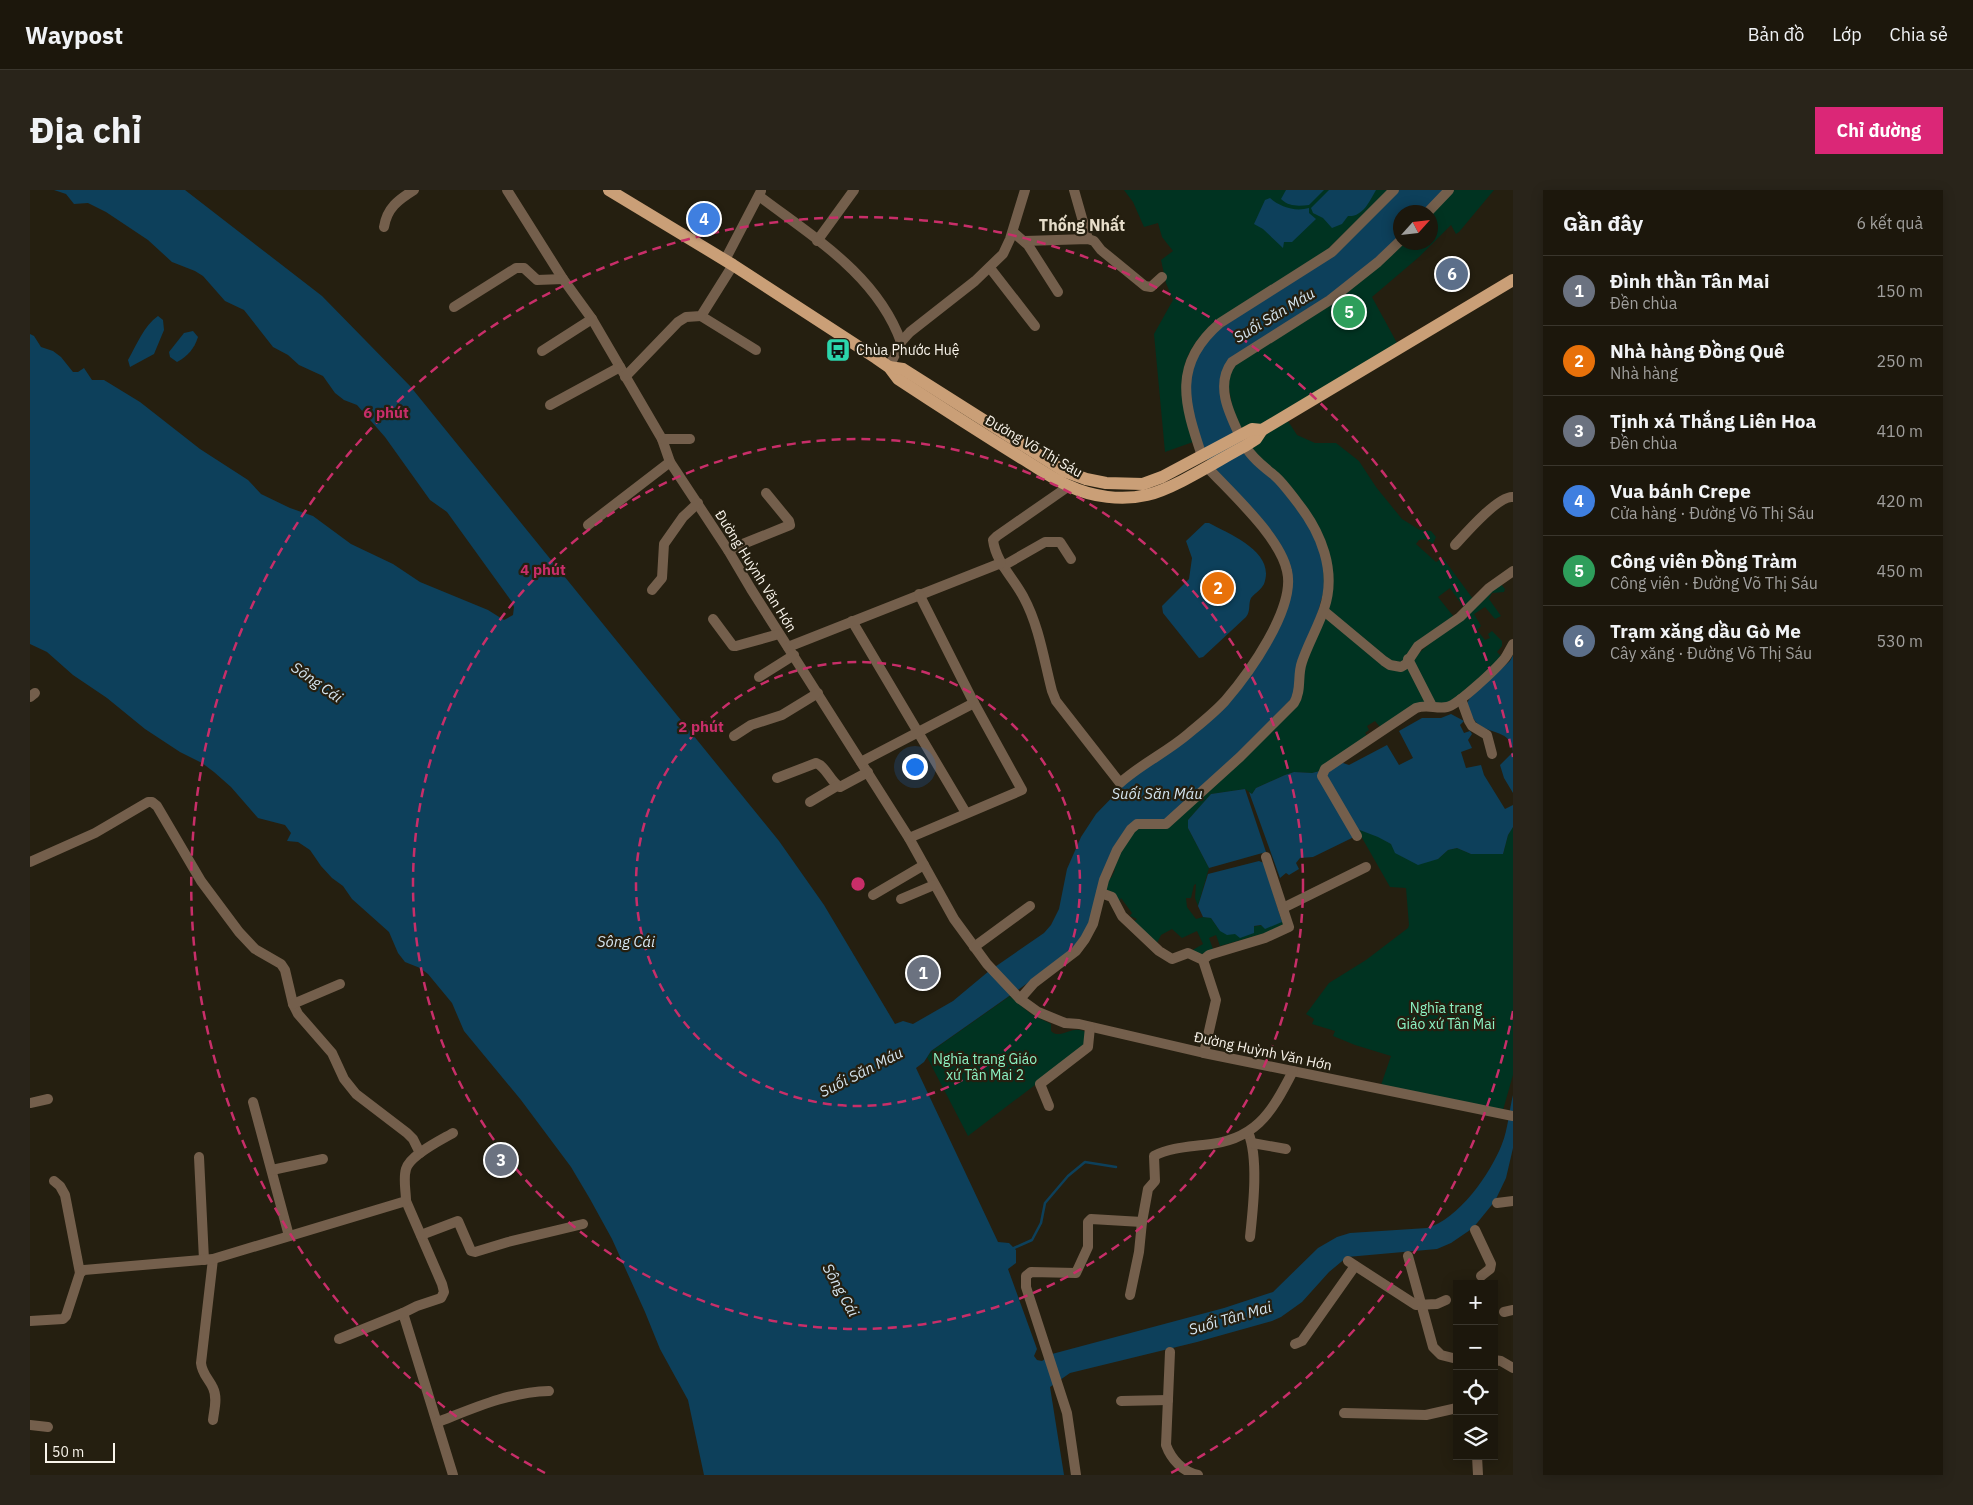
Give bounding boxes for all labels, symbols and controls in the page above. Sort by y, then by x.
text: Waypost [25,19,123,51]
text: Bản đồ [1748,23,1804,46]
text: Lớp [1832,23,1862,46]
text: Chia sẻ [1890,23,1948,46]
text: Địa chỉ [30,107,142,153]
button: Chỉ đường [1815,107,1943,154]
pin: 4 [688,200,720,238]
north arrow [1393,205,1438,250]
text: Gần đây [1563,209,1643,237]
text: 6 kết quả [1856,213,1923,233]
district label: Thống Nhất [1039,214,1125,235]
pin: 6 [1436,255,1468,293]
text: Đình thần Tân Mai [1610,269,1769,293]
text: 1 [1574,281,1584,301]
text: 150 m [1876,281,1923,301]
water label: Suối Săn Máu [1230,283,1318,347]
pin: 5 [1333,293,1365,331]
text: Đền chùa [1610,293,1677,313]
bus stop icon: Chùa Phước Huệ [825,337,851,363]
text: Nhà hàng Đồng Quê [1610,339,1785,363]
place label: Chùa Phước Huệ [856,341,960,359]
text: 2 [1574,351,1584,371]
text: 250 m [1876,351,1923,371]
text: Nhà hàng [1610,363,1678,383]
text: 6 phút [363,403,409,422]
text: Tịnh xá Thắng Liên Hoa [1610,409,1816,433]
street label: Đường Võ Thị Sáu [982,411,1086,481]
text: 3 [1574,421,1584,441]
text: 410 m [1876,421,1923,441]
text: Đền chùa [1610,433,1677,453]
text: Vua bánh Crepe [1610,479,1751,503]
text: 4 [1574,491,1584,511]
text: 420 m [1876,491,1923,511]
text: Cửa hàng · Đường Võ Thị Sáu [1610,503,1814,523]
street label: Đường Huỳnh Văn Hớn [711,507,801,635]
text: Công viên Đồng Tràm [1610,549,1797,573]
text: 4 phút [520,560,566,579]
text: 5 [1574,561,1584,581]
text: 450 m [1876,561,1923,581]
pin: 2 [1202,569,1234,607]
text: Công viên · Đường Võ Thị Sáu [1610,573,1818,593]
text: Trạm xăng dầu Gò Me [1610,619,1801,643]
text: 6 [1574,631,1584,651]
text: 530 m [1876,631,1923,651]
text: Cây xăng · Đường Võ Thị Sáu [1610,643,1812,663]
water label: Sông Cái [288,658,346,706]
text: 2 phút [678,717,724,736]
your location [902,754,928,780]
water label: Suối Săn Máu [1111,784,1203,803]
centre of rings [849,875,867,893]
water label: Sông Cái [597,932,655,951]
pin: 1 [907,954,939,992]
park label: Nghĩa trang Giáo xứ Tân Mai [1397,999,1495,1033]
street label: Đường Huỳnh Văn Hớn [1192,1028,1334,1074]
water label: Suối Săn Máu [816,1043,906,1101]
park label: Nghĩa trang Giáo xứ Tân Mai 2 [933,1050,1037,1084]
pin: 3 [485,1141,517,1179]
water label: Sông Cái [819,1260,863,1320]
map controls [1453,1280,1498,1460]
button: + [1453,1280,1498,1325]
water label: Suối Tân Mai [1186,1297,1274,1339]
button: − [1453,1325,1498,1370]
button: locate [1453,1370,1498,1415]
button: layers [1453,1415,1498,1460]
scale bar [45,1440,115,1463]
text: 50 m [52,1443,84,1461]

